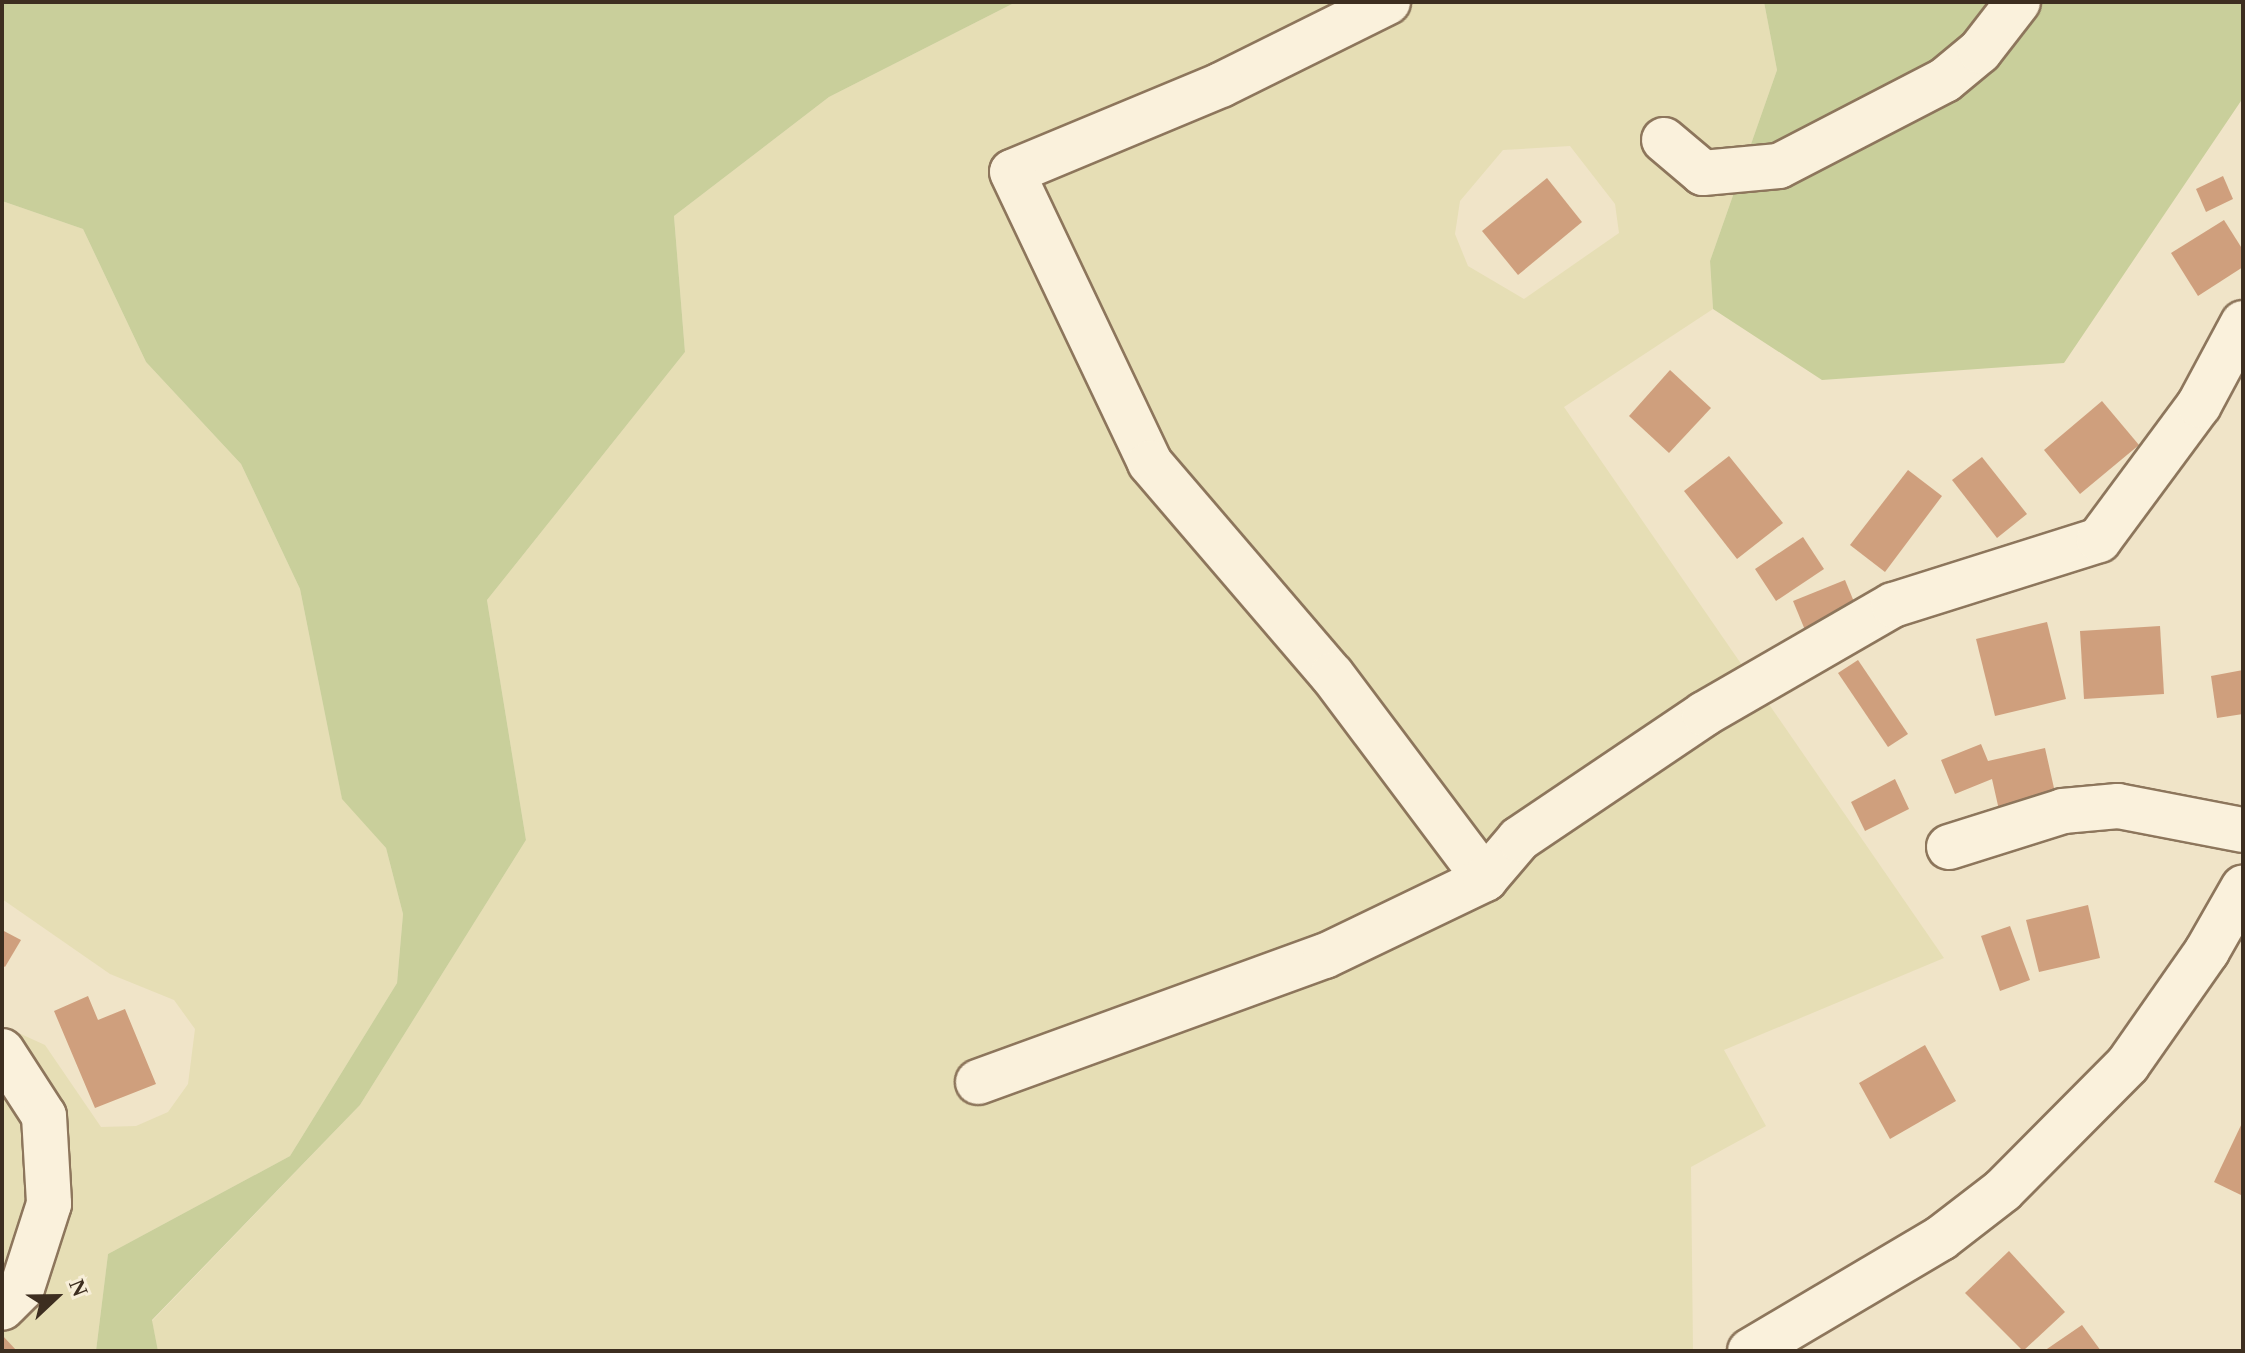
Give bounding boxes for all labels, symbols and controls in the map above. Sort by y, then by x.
north arrow [16,1257,96,1337]
text: N [64,1276,93,1300]

